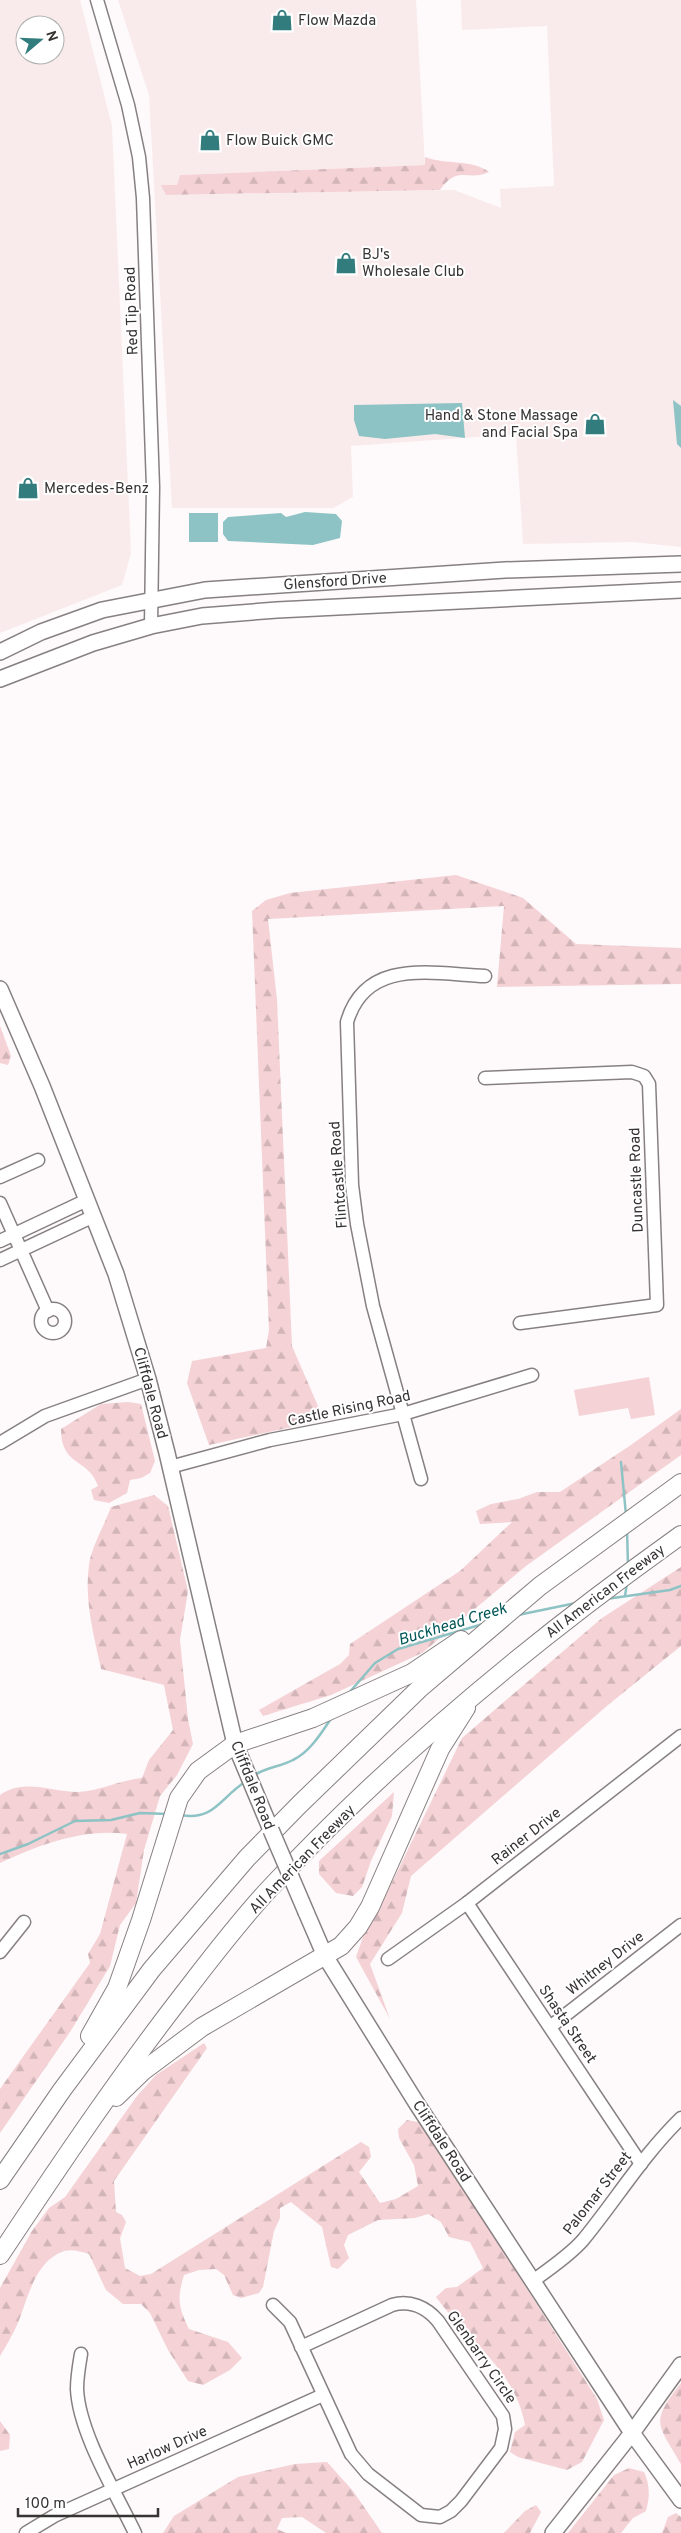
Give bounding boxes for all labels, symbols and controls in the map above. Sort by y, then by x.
shop icon: Flow Mazda [269,7,295,33]
place label: Flow Mazda [298,12,376,31]
north arrow [15,15,65,65]
text: N [41,29,61,44]
shop icon: Flow Buick GMC [197,127,223,153]
place label: Flow Buick GMC [226,132,334,151]
place label: BJ's Wholesale Club [362,246,464,282]
shop icon: BJ's Wholesale Club [333,250,359,276]
street label: Red Tip Road [121,266,144,356]
place label: Hand & Stone Massage and Facial Spa [425,407,578,443]
shop icon: Hand & Stone Massage and Facial Spa [582,411,608,437]
shop icon: Mercedes-Benz [15,475,41,501]
place label: Mercedes-Benz [44,480,149,499]
street label: Glensford Drive [283,569,387,596]
street label: Flintcastle Road [326,1121,353,1229]
street label: Duncastle Road [626,1127,649,1233]
street label: Cliffdale Road [128,1345,171,1441]
street label: Castle Rising Road [286,1387,413,1432]
street label: All American Freeway [542,1541,669,1643]
water label: Buckhead Creek [396,1599,510,1651]
street label: Cliffdale Road [225,1738,278,1833]
street label: All American Freeway [246,1801,360,1919]
street label: Rainer Drive [488,1804,566,1870]
street label: Whitney Drive [563,1928,649,2000]
street label: Shasta Street [534,1982,600,2068]
street label: Cliffdale Road [407,2097,474,2186]
street label: Palomar Street [560,2148,637,2239]
street label: Glenbarry Circle [442,2308,520,2408]
street label: Harlow Drive [125,2422,211,2475]
scale bar [18,2486,158,2518]
text: 100 m [25,2495,66,2514]

